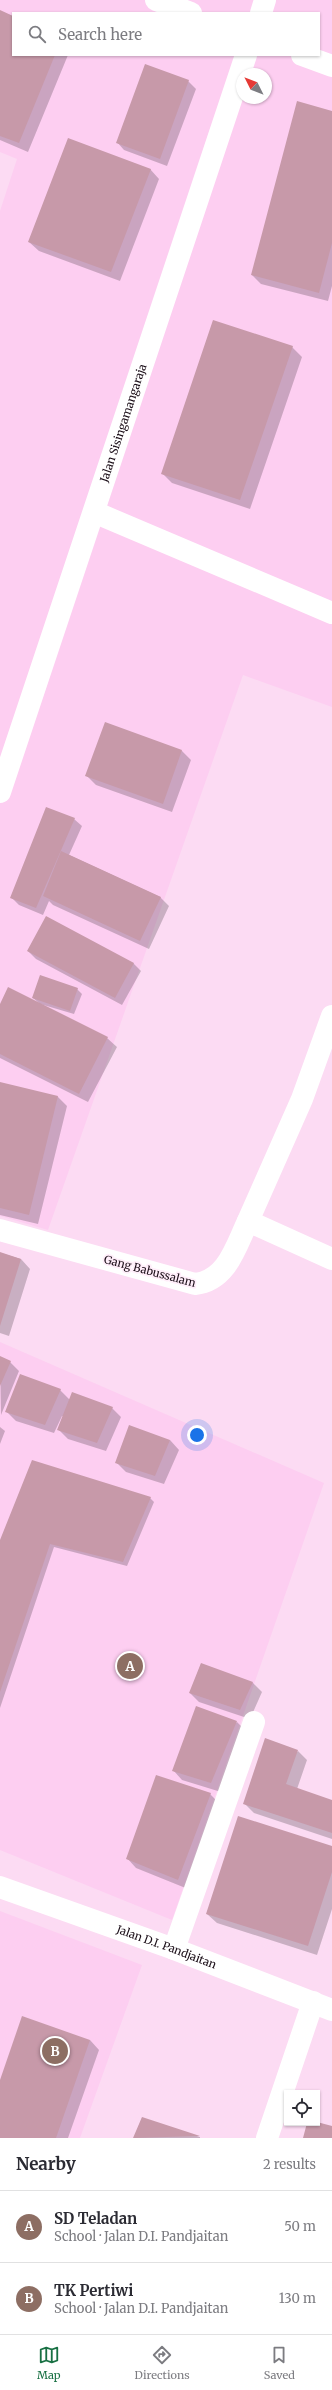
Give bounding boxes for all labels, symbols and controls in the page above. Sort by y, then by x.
search box [12,12,320,56]
icon: search [26,23,48,45]
text: Search here [58,25,142,44]
north arrow [236,68,272,104]
street label: Jalan Sisingamangaraja [97,362,149,485]
street label: Gang Babussalam [103,1252,197,1290]
your location [187,1425,207,1445]
pin: A [117,1651,143,1681]
street label: Jalan D.I. Pandjaitan [114,1922,219,1972]
pin: B [42,2036,68,2066]
map controls [284,2090,320,2126]
button: locate [284,2090,320,2126]
text: Nearby [16,2153,76,2175]
text: 2 results [263,2156,316,2173]
text: SD Teladan [54,2209,137,2228]
text: A [24,2218,34,2235]
text: 50 m [284,2218,316,2235]
text: School · Jalan D.I. Pandjaitan [54,2228,228,2245]
text: TK Pertiwi [54,2281,134,2300]
text: B [24,2290,34,2307]
text: 130 m [279,2290,316,2307]
text: School · Jalan D.I. Pandjaitan [54,2300,228,2317]
tab: Map [37,2344,61,2382]
tab: Directions [135,2344,190,2382]
tab: Saved [264,2344,295,2382]

